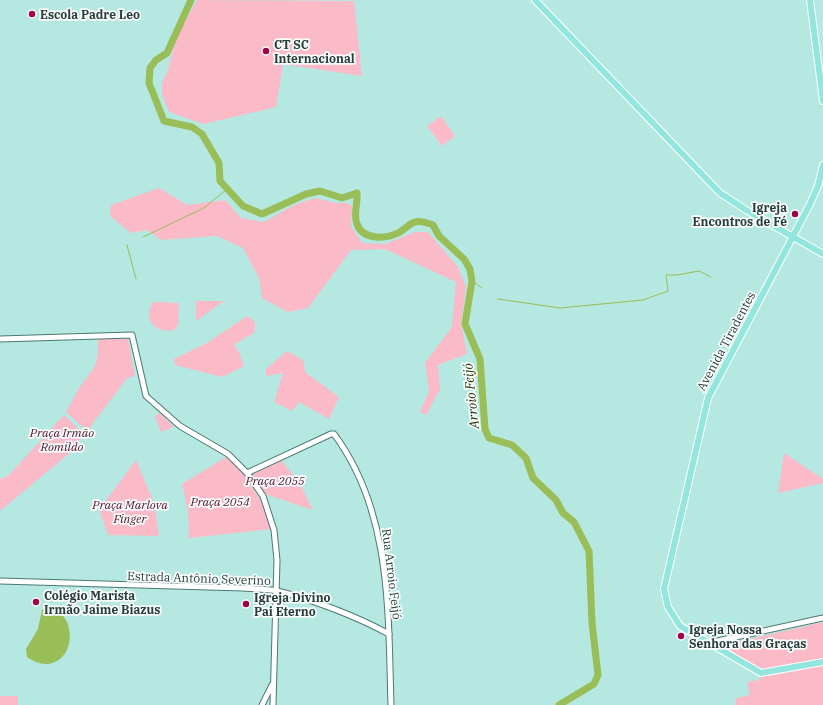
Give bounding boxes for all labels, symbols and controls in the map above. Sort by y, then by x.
place label: Escola Padre Leo [40,7,140,22]
marker: Escola Padre Leo [27,9,37,19]
place label: CT SC Internacional [274,37,355,66]
marker: CT SC Internacional [261,46,271,56]
place label: Igreja Encontros de Fé [693,200,787,229]
marker: Igreja Encontros de Fé [790,209,800,219]
street label: Avenida Tiradentes [694,289,759,393]
water label: Arroio Feijó [459,362,483,431]
park label: Praça Irmão Romildo [29,425,94,454]
park label: Praça 2055 [244,473,305,488]
park label: Praça 2054 [189,494,250,509]
park label: Praça Marlova Finger [91,497,168,526]
street label: Rua Arroio Feijó [379,528,405,620]
street label: Estrada Antônio Severino [127,568,271,588]
place label: Colégio Marista Irmão Jaime Biazus [44,588,160,617]
place label: Igreja Divino Pai Eterno [254,590,331,619]
marker: Colégio Marista Irmão Jaime Biazus [31,597,41,607]
marker: Igreja Divino Pai Eterno [241,599,251,609]
place label: Igreja Nossa Senhora das Graças [689,622,806,651]
marker: Igreja Nossa Senhora das Graças [676,631,686,641]

